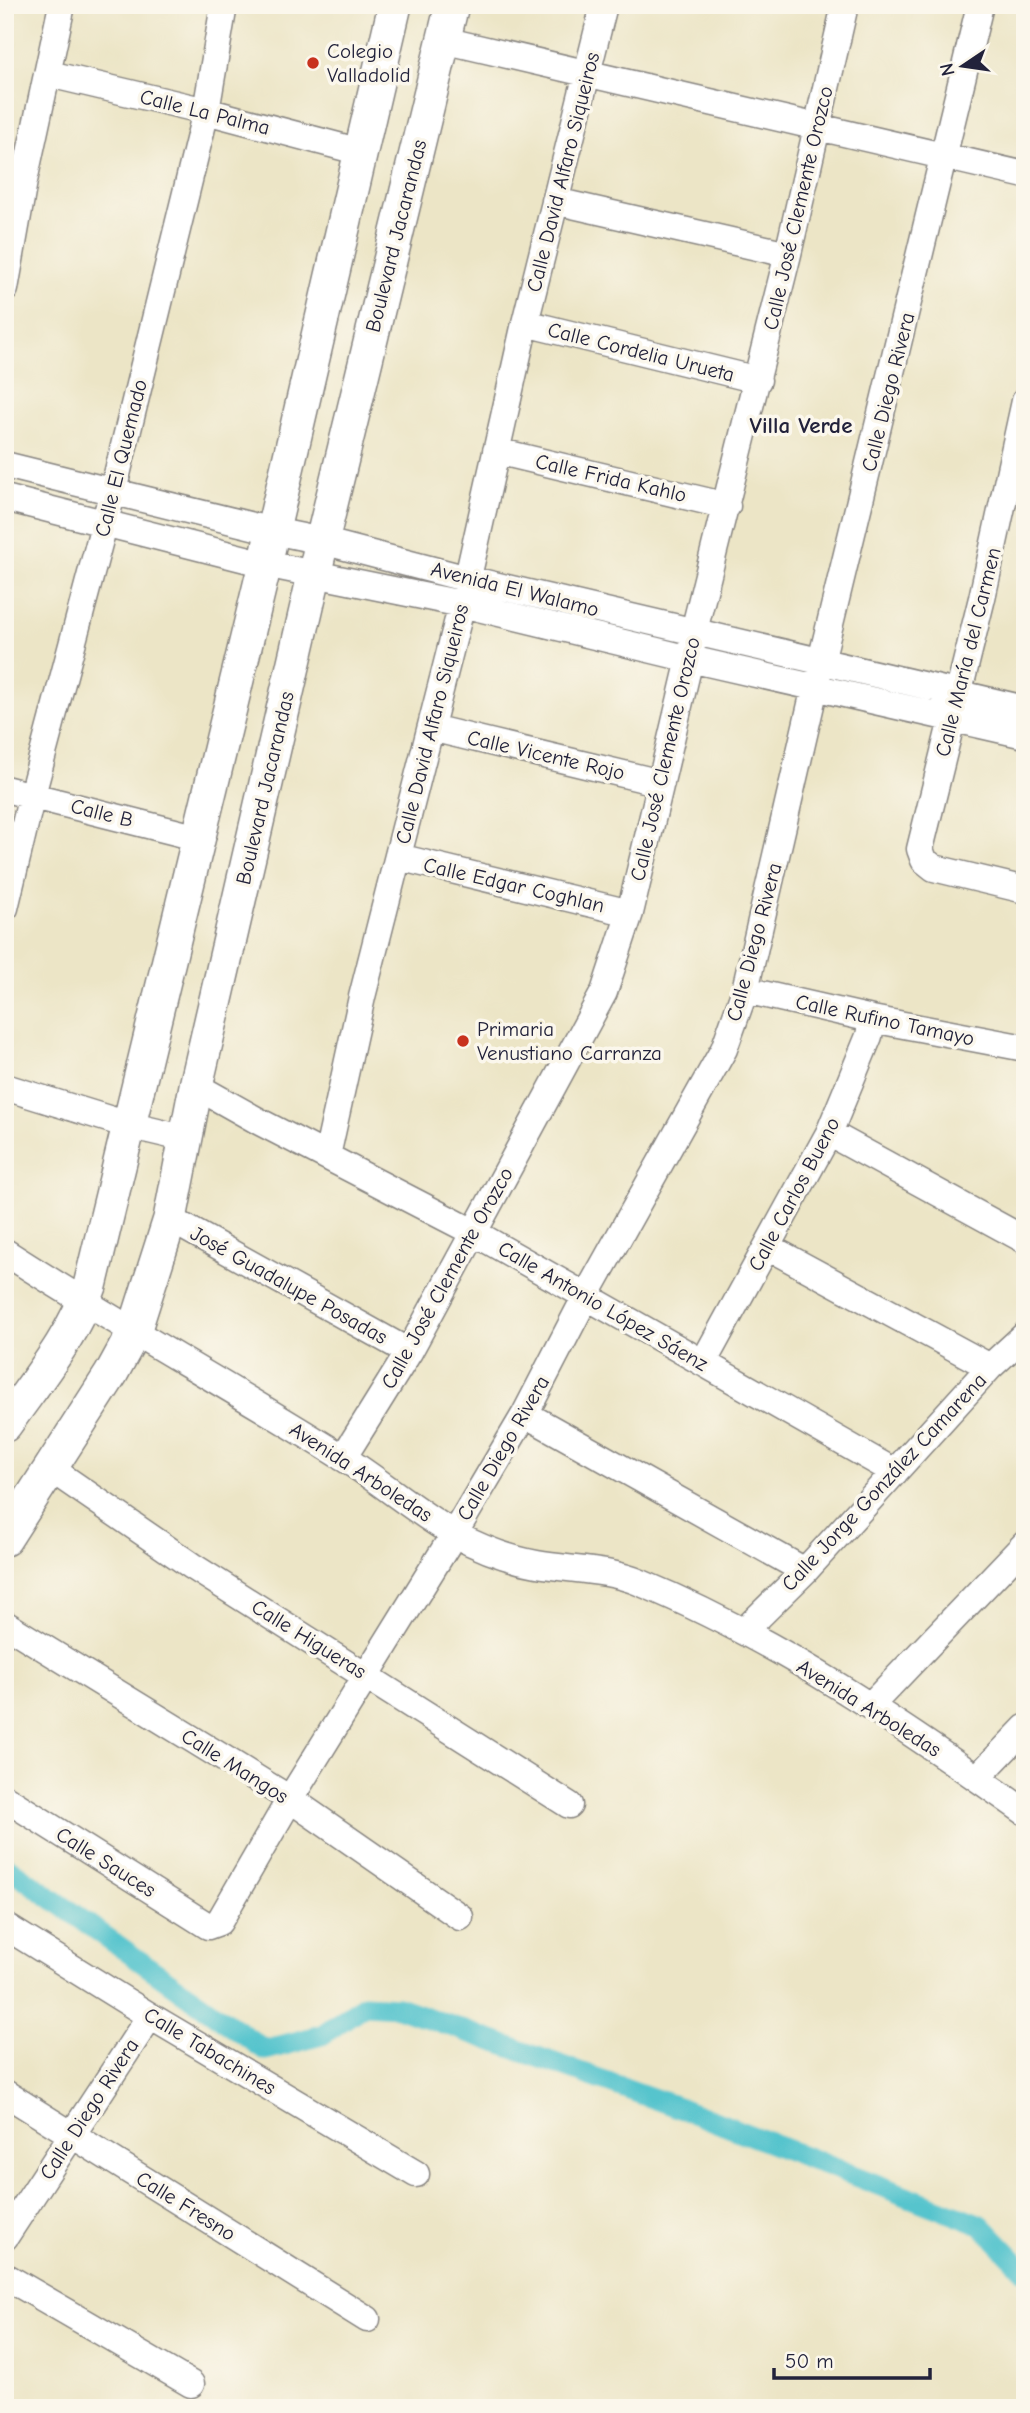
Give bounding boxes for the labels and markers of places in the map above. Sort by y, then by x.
place label: Colegio Valladolid [327,39,411,87]
marker: Colegio Valladolid [305,55,321,71]
place label: Primaria Venustiano Carranza [477,1017,662,1065]
marker: Primaria Venustiano Carranza [455,1033,471,1049]

